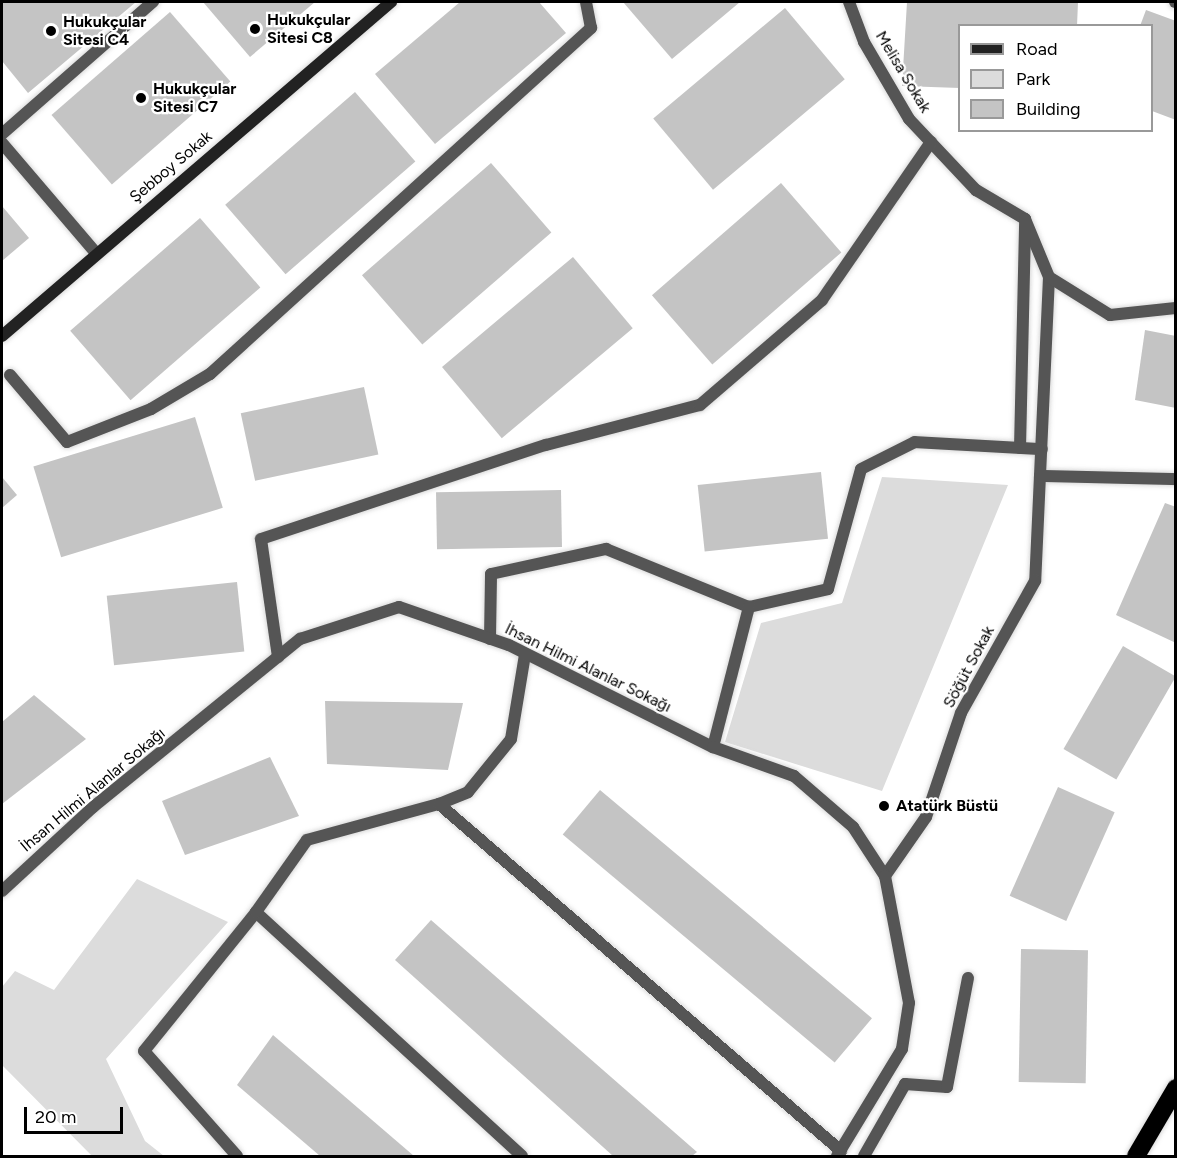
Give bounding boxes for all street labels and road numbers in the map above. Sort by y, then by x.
street label: Melisa Sokak [871,28,935,116]
street label: Şebboy Sokak [126,127,216,207]
street label: İhsan Hilmi Alanlar Sokağı [502,619,674,717]
street label: Söğüt Sokak [939,623,999,711]
street label: İhsan Hilmi Alanlar Sokağı [17,724,169,856]

